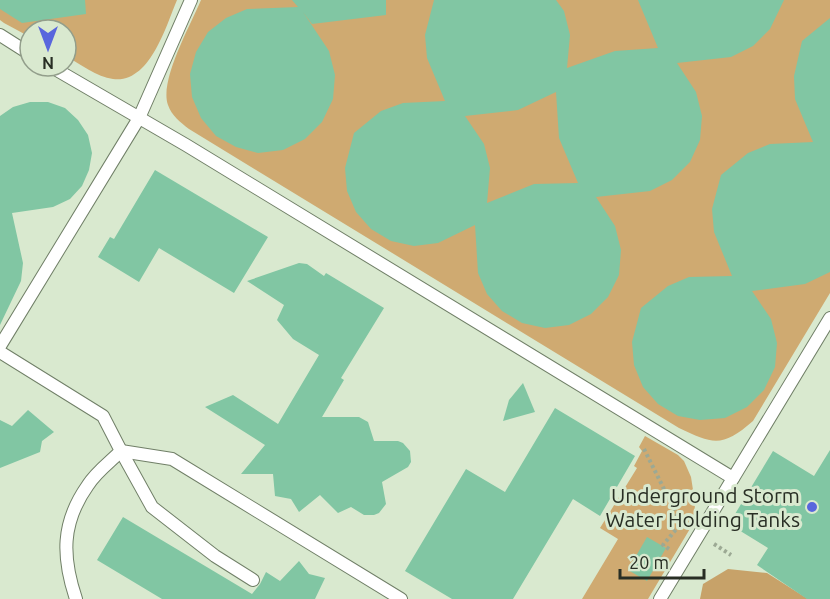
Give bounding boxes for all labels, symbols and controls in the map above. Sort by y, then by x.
north arrow [18,18,78,78]
text: N [42,54,54,72]
place label: Underground Storm Water Holding Tanks [606,483,800,531]
marker: Underground Storm Water Holding Tanks [805,500,819,514]
scale bar [620,542,704,580]
text: 20 m [629,552,669,572]

